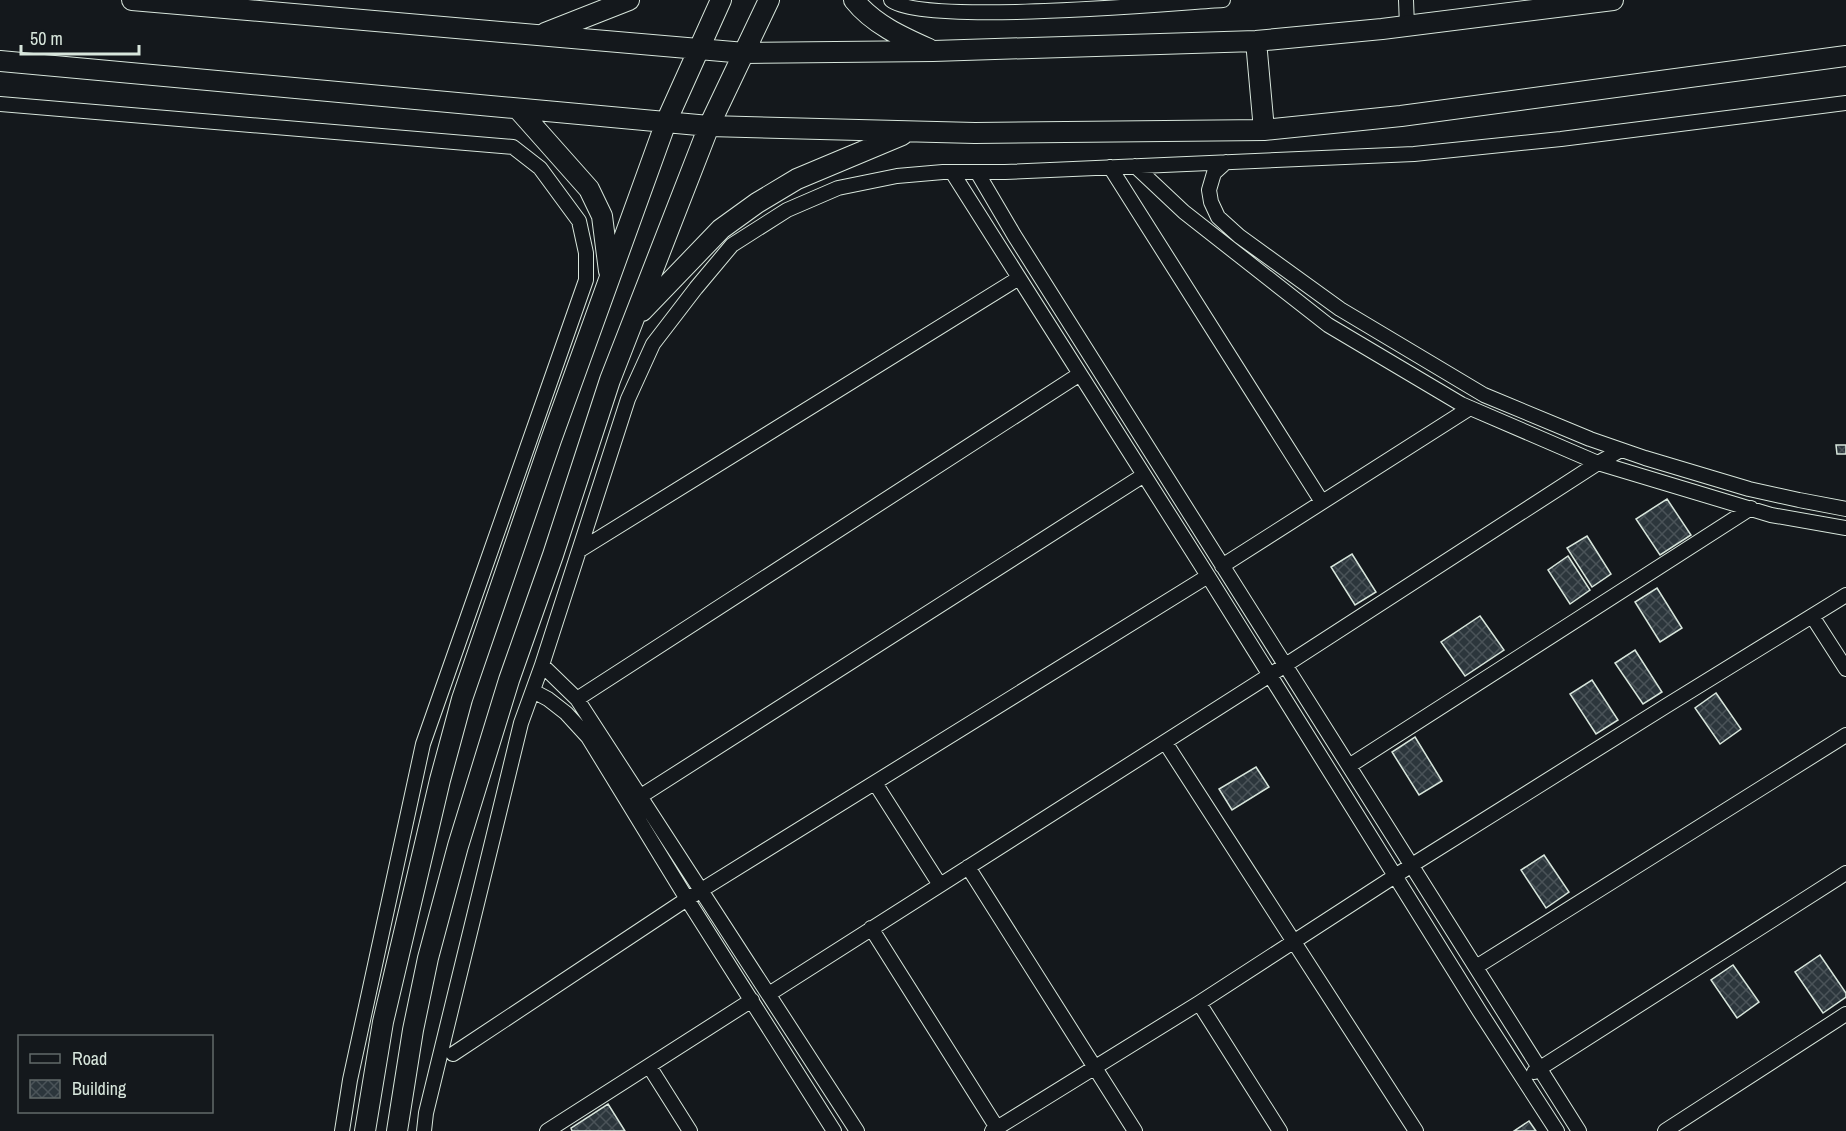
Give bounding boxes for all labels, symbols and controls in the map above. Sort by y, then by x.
scale bar [21,18,140,56]
text: 50 m [30,26,63,51]
legend [18,1035,213,1113]
text: Road [72,1046,107,1071]
text: Building [72,1076,127,1101]

